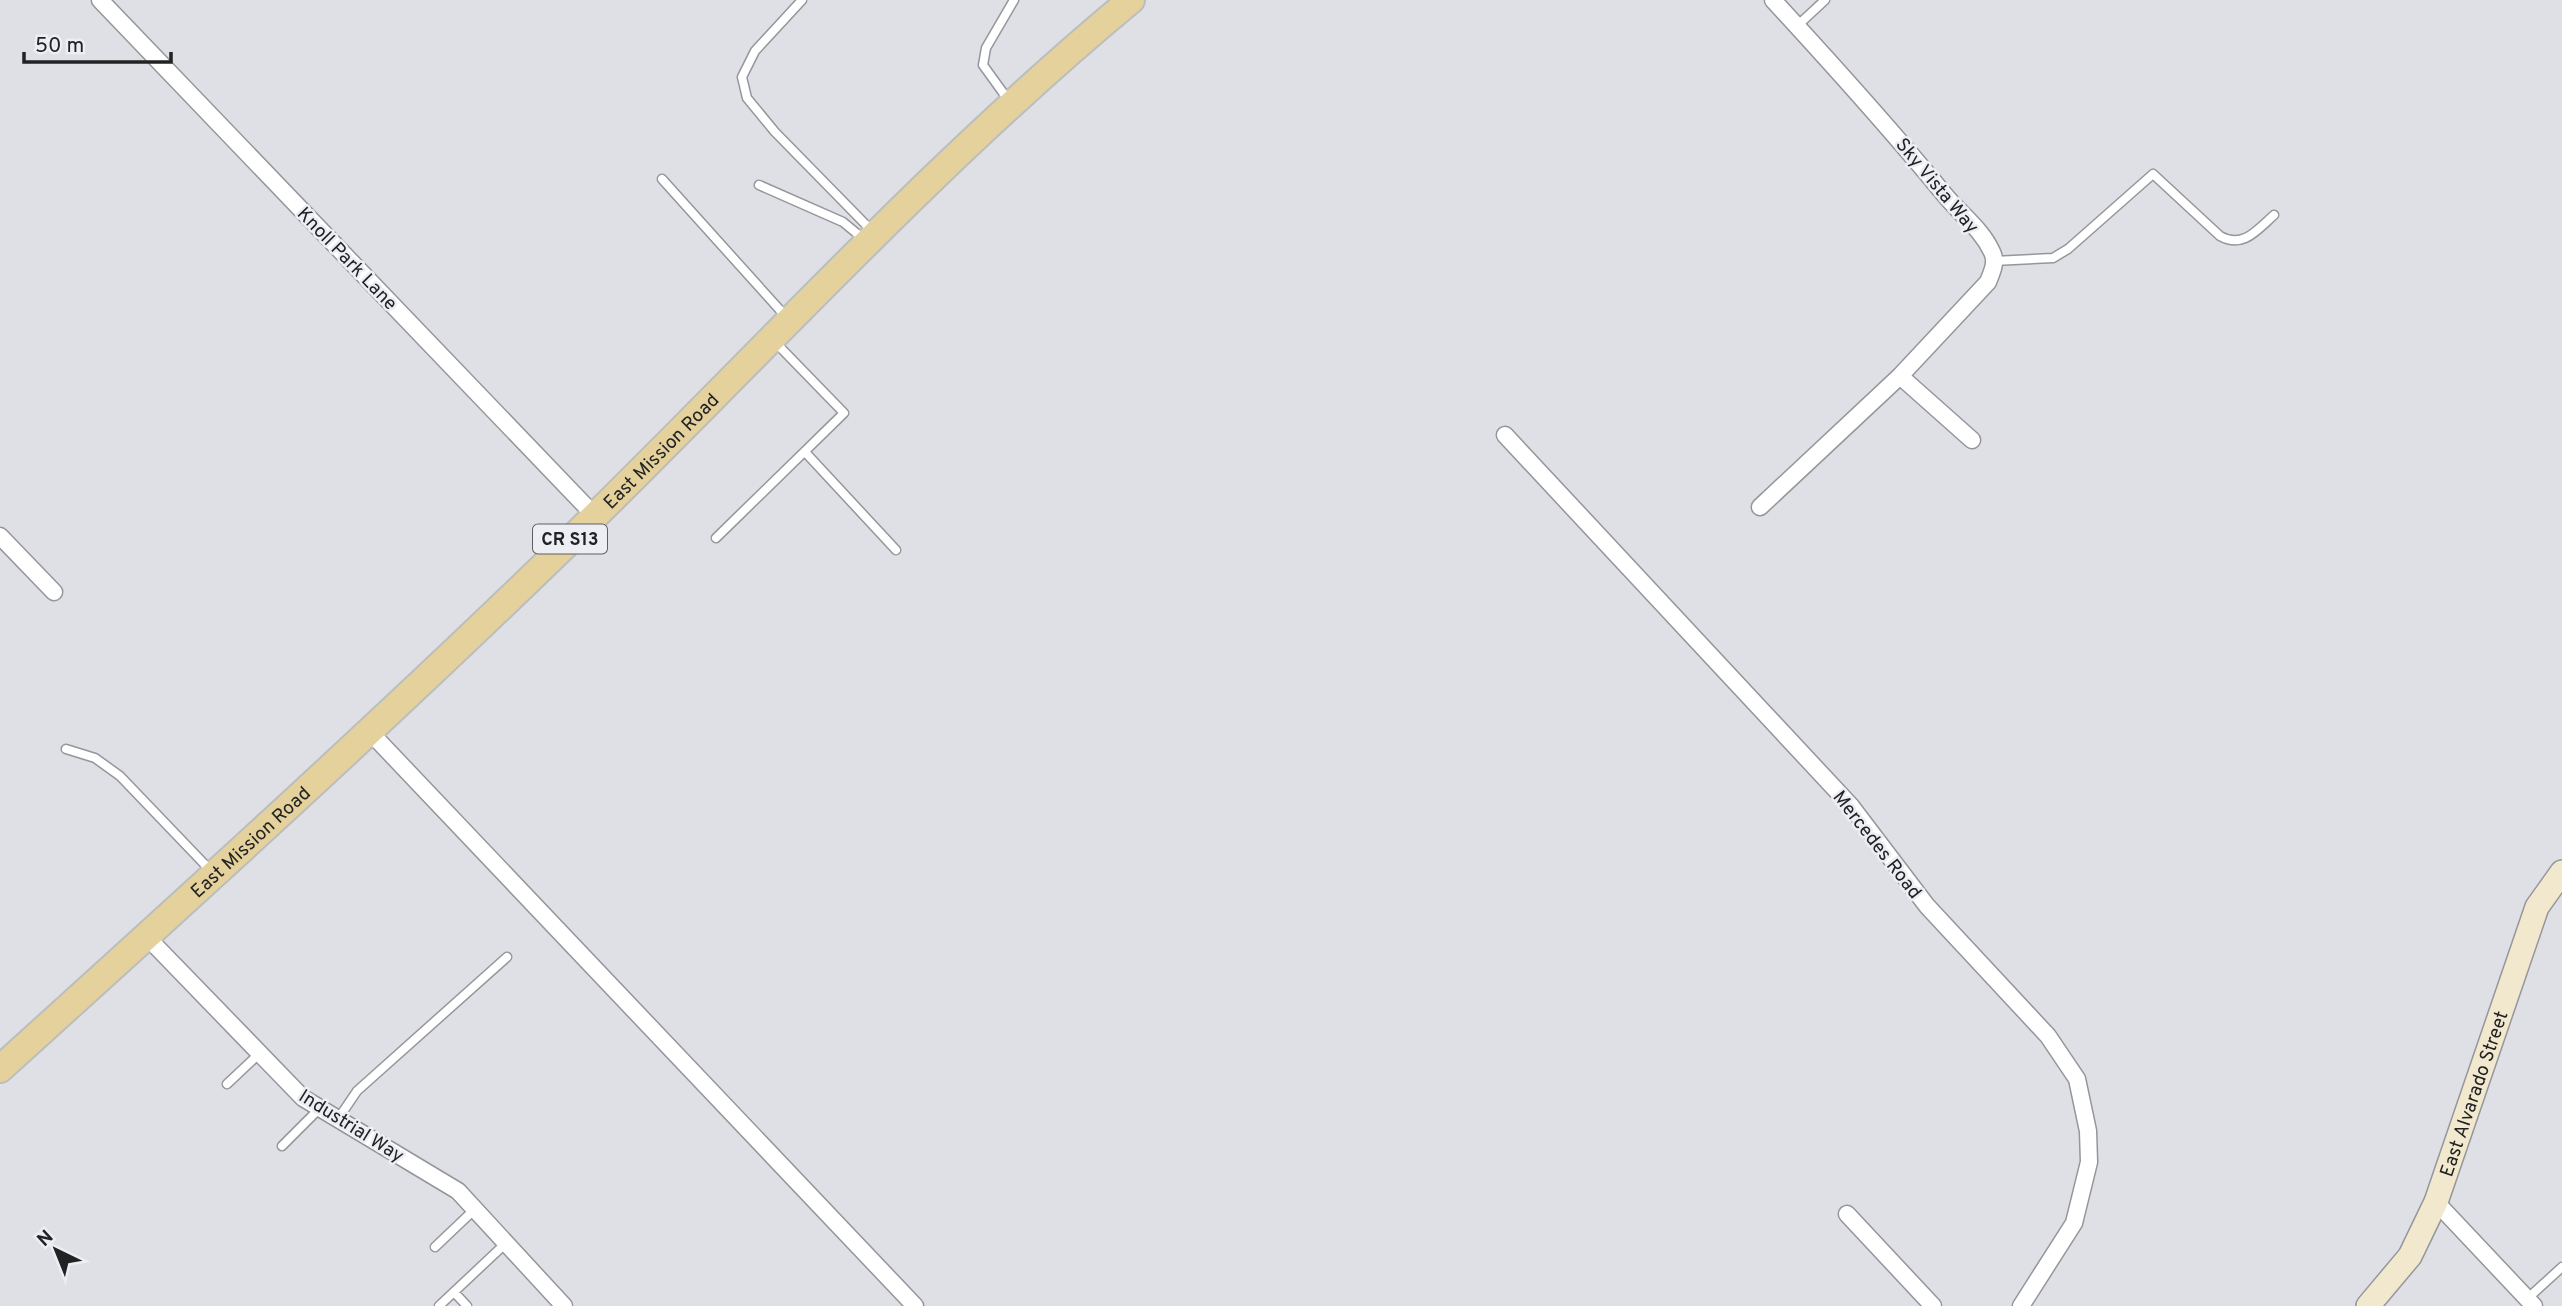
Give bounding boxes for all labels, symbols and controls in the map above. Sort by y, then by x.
scale bar [24,21,172,65]
text: 50 m [35,33,84,60]
street label: Sky Vista Way [1890,134,1983,239]
street label: Knoll Park Lane [291,203,402,316]
street label: East Mission Road [599,389,725,515]
road number: CR S13 [533,524,607,554]
street label: East Mission Road [186,782,316,904]
street label: Mercedes Road [1827,786,1926,904]
street label: East Alvarado Street [2436,1008,2515,1180]
street label: Industrial Way [294,1085,408,1169]
north arrow [21,1215,91,1285]
text: N [33,1226,59,1252]

